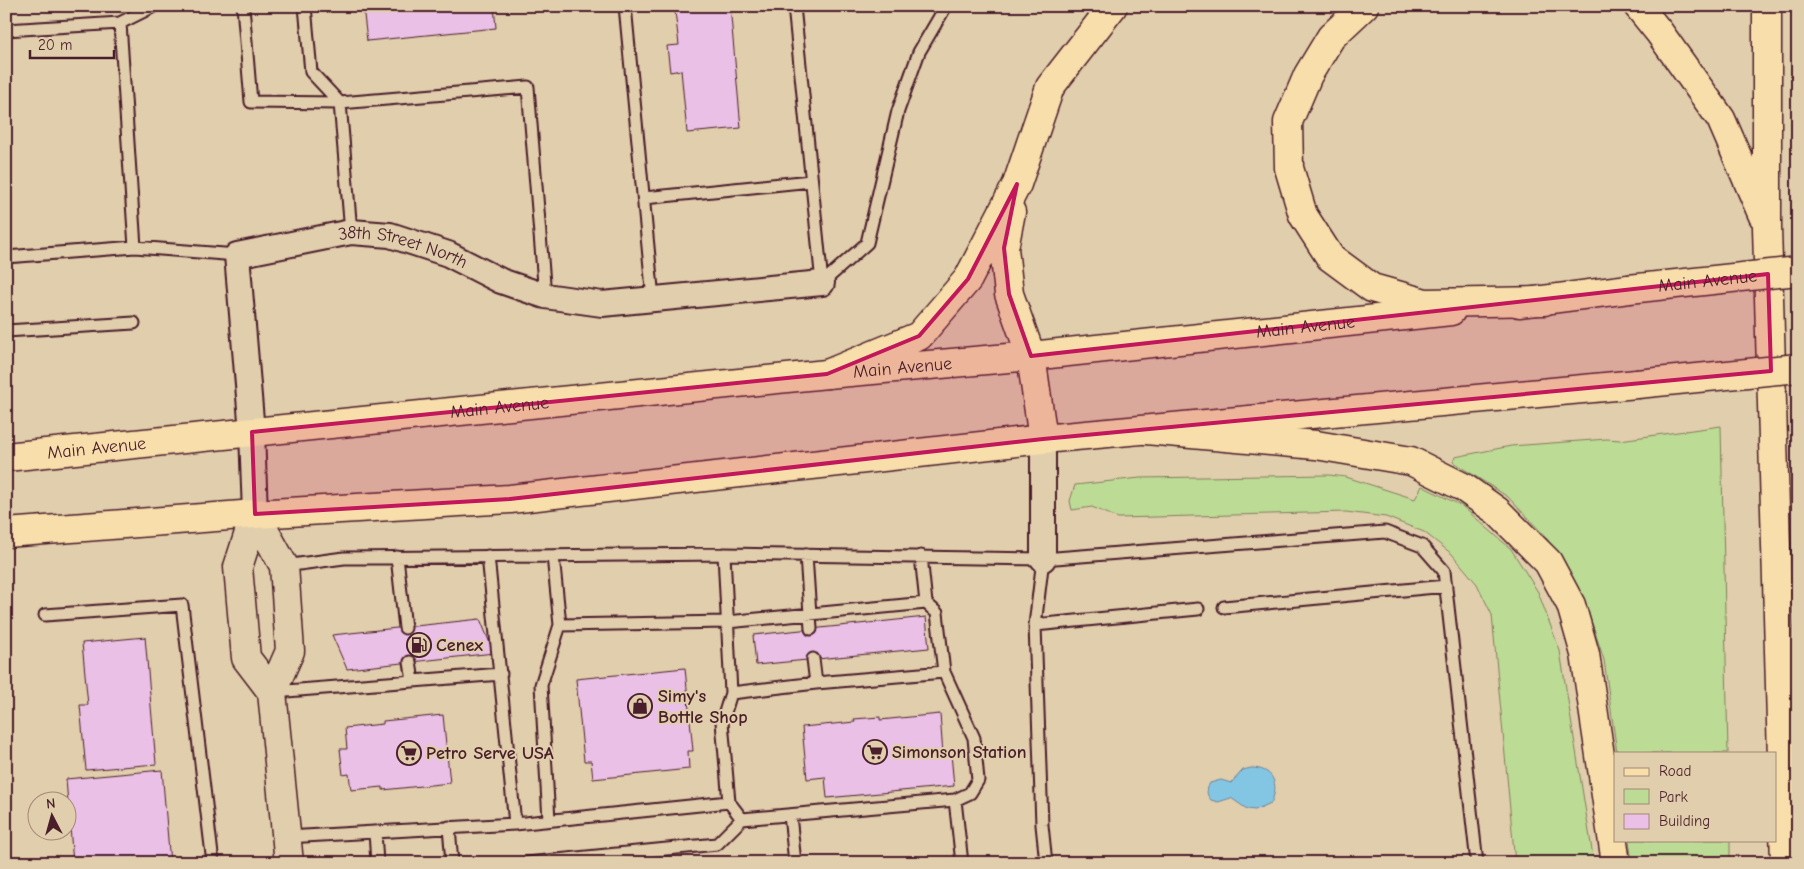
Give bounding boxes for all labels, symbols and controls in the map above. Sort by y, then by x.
scale bar [30,28,114,60]
text: 20 m [38,36,72,54]
street label: 38th Street North [336,221,471,273]
street label: Main Avenue [1657,265,1758,296]
street label: Main Avenue [1255,311,1356,342]
street label: Main Avenue [852,353,953,382]
street label: Main Avenue [449,392,550,423]
street label: Main Avenue [46,432,147,463]
fuel station icon: Cenex [406,632,432,658]
place label: Cenex [436,635,483,656]
place label: Simy's Bottle Shop [658,686,748,728]
shop icon: Simy's Bottle Shop [627,693,653,719]
supermarket icon: Simonson Station [862,739,888,765]
supermarket icon: Petro Serve USA [396,740,422,766]
place label: Simonson Station [892,742,1027,763]
place label: Petro Serve USA [426,743,554,764]
legend [1614,752,1776,842]
text: Road [1659,762,1691,780]
text: Park [1659,788,1688,806]
north arrow [28,792,78,842]
text: N [45,795,56,812]
text: Building [1659,812,1710,830]

